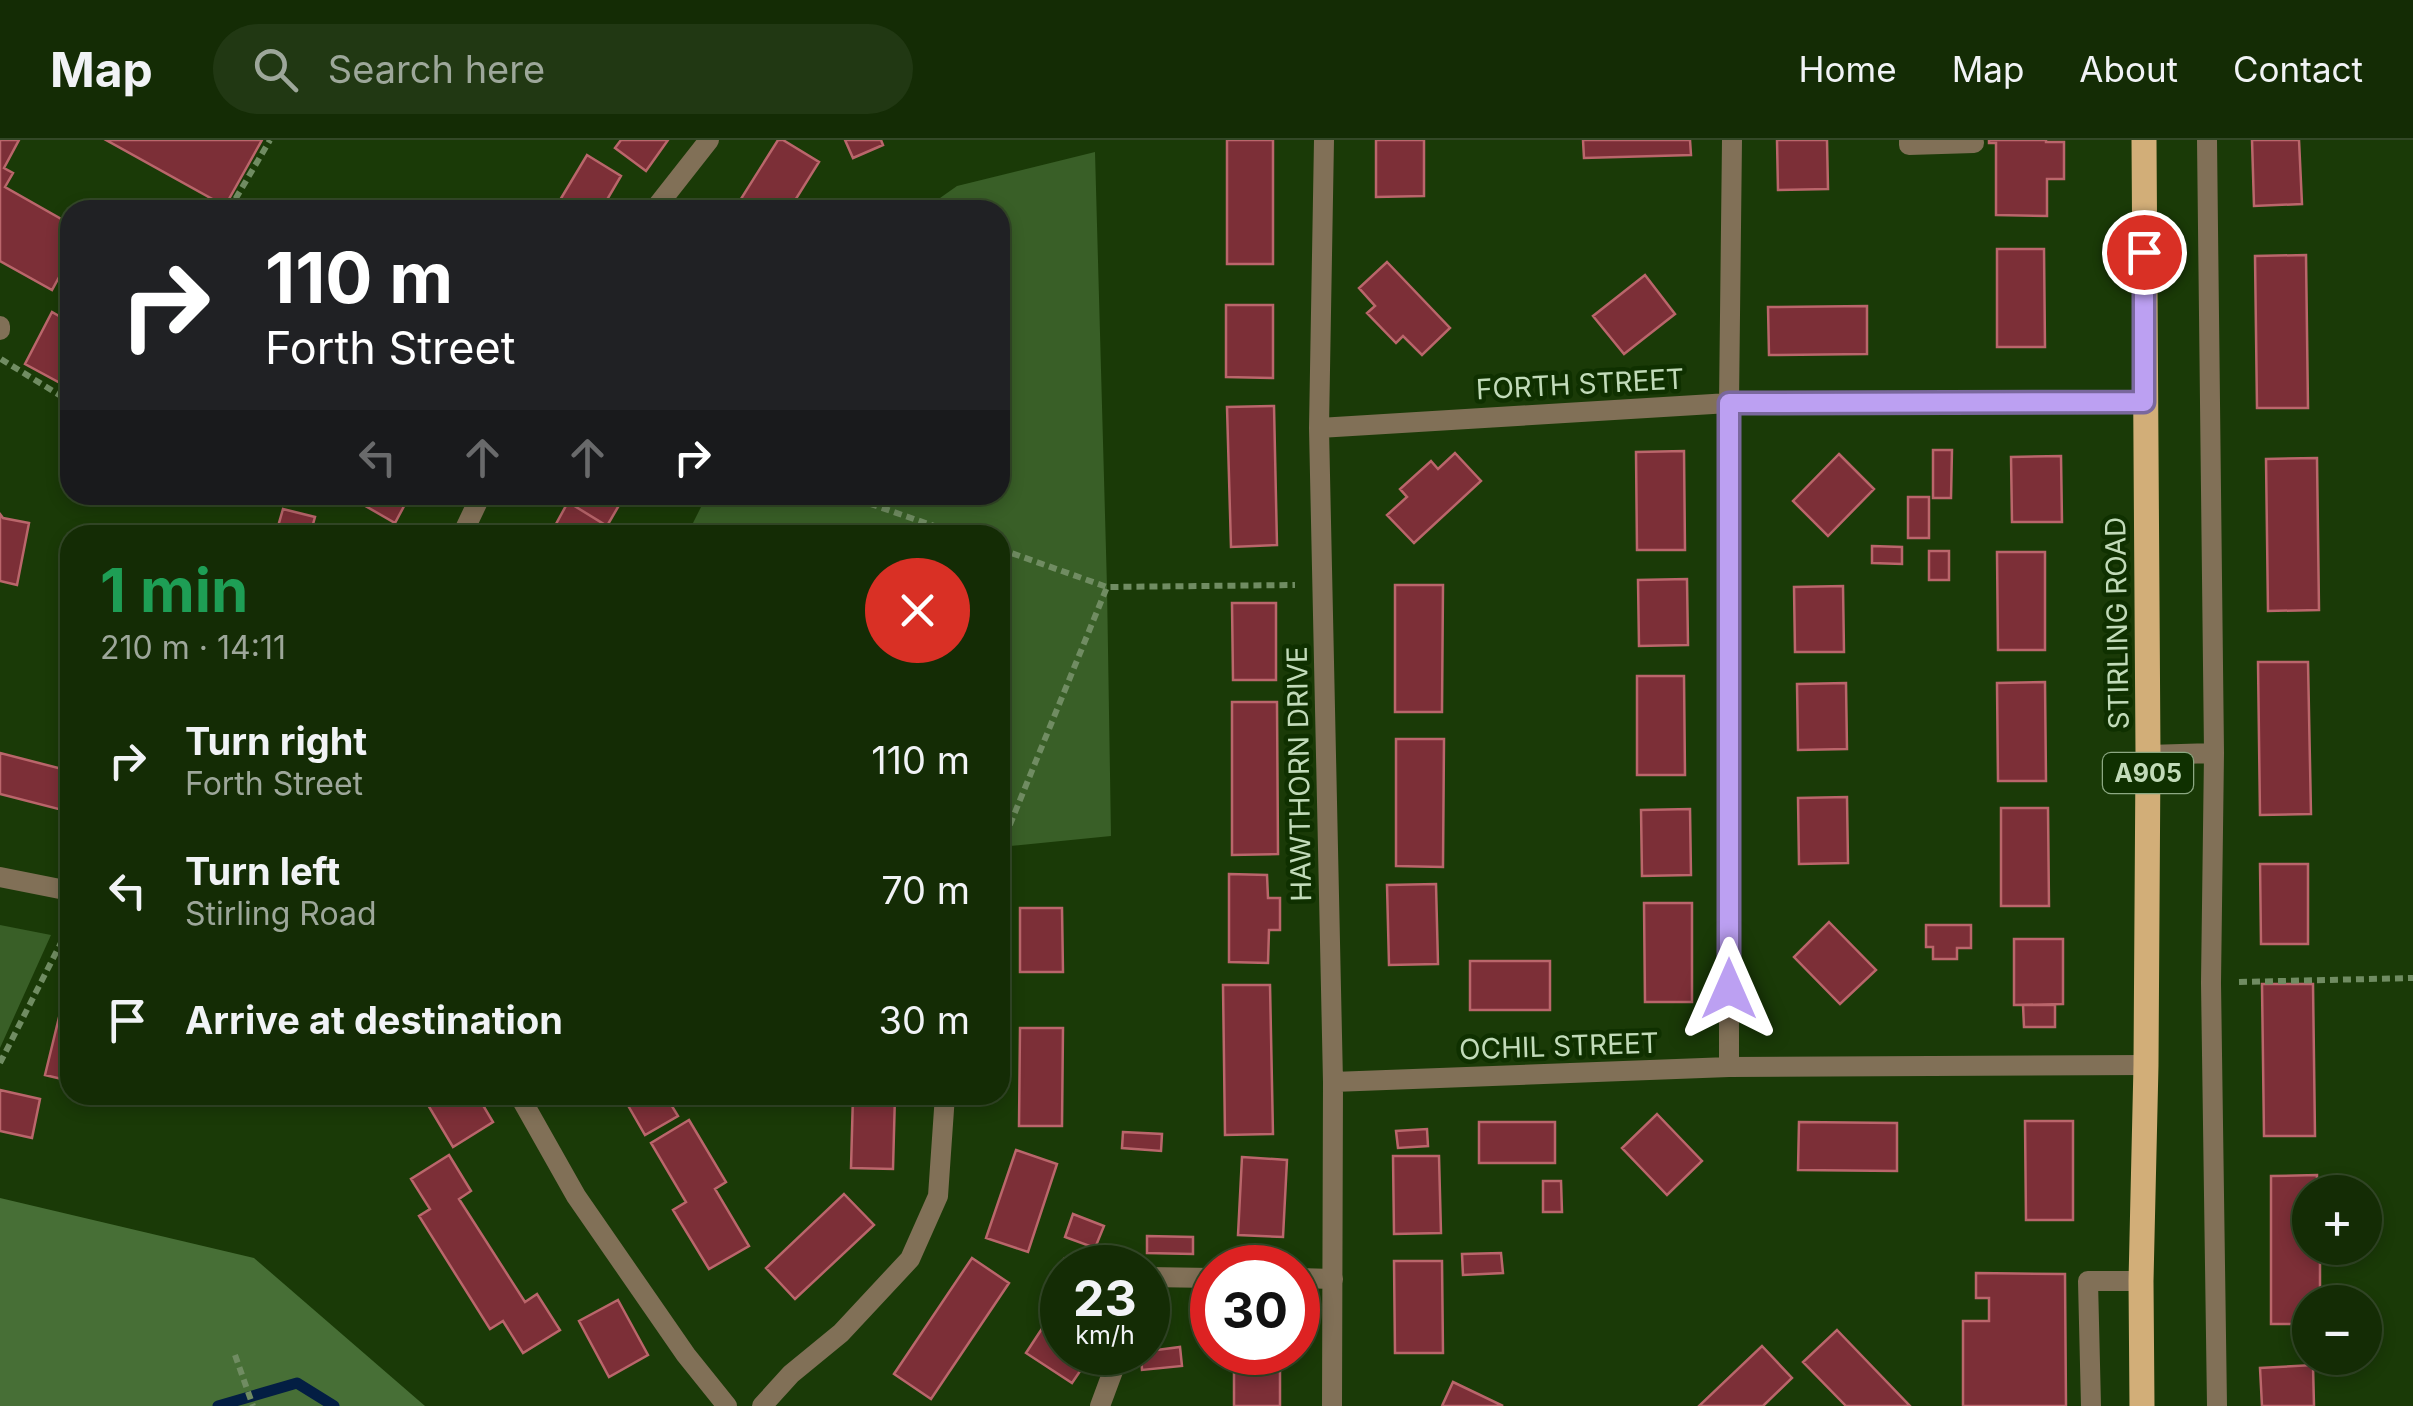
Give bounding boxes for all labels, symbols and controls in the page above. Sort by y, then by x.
search box [213,24,913,114]
text: Map [50,40,153,99]
icon: search [248,42,303,97]
text: Search here [328,46,545,92]
text: Home [1799,48,1897,90]
text: Map [1952,48,2024,90]
text: About [2079,48,2178,90]
text: Contact [2233,48,2363,90]
pin [2102,210,2187,295]
icon: arrive [2117,225,2172,280]
text: 110 m [265,235,453,320]
icon: right [100,240,230,370]
text: Forth Street [265,320,515,375]
street label: FORTH STREET [1475,362,1685,406]
icon: left [350,430,405,485]
icon: ahead [455,430,510,485]
icon: ahead [560,430,615,485]
icon: right [665,430,720,485]
street label: STIRLING ROAD [2098,516,2136,730]
text: 1 min [100,554,248,626]
button: close [865,558,970,663]
text: 210 m · 14:11 [100,628,286,667]
street label: HAWTHORN DRIVE [1280,646,1318,902]
text: Turn right [185,718,367,764]
icon: right [100,733,155,788]
text: 110 m [871,737,970,783]
road number: A905 [2103,753,2193,793]
text: Forth Street [185,764,363,803]
text: Turn left [185,848,340,894]
icon: left [100,863,155,918]
text: 70 m [881,867,970,913]
text: Stirling Road [185,894,377,933]
position arrow [1677,937,1781,1041]
icon: arrive [100,993,155,1048]
text: Arrive at destination [185,997,563,1043]
text: 30 m [879,997,970,1043]
street label: OCHIL STREET [1459,1026,1659,1066]
map controls [2292,1175,2382,1375]
button: + [2292,1175,2382,1265]
speed limit sign: 30 [1190,1245,1320,1375]
text: 23 [1073,1268,1137,1328]
button: − [2292,1285,2382,1375]
text: km/h [1075,1320,1135,1350]

